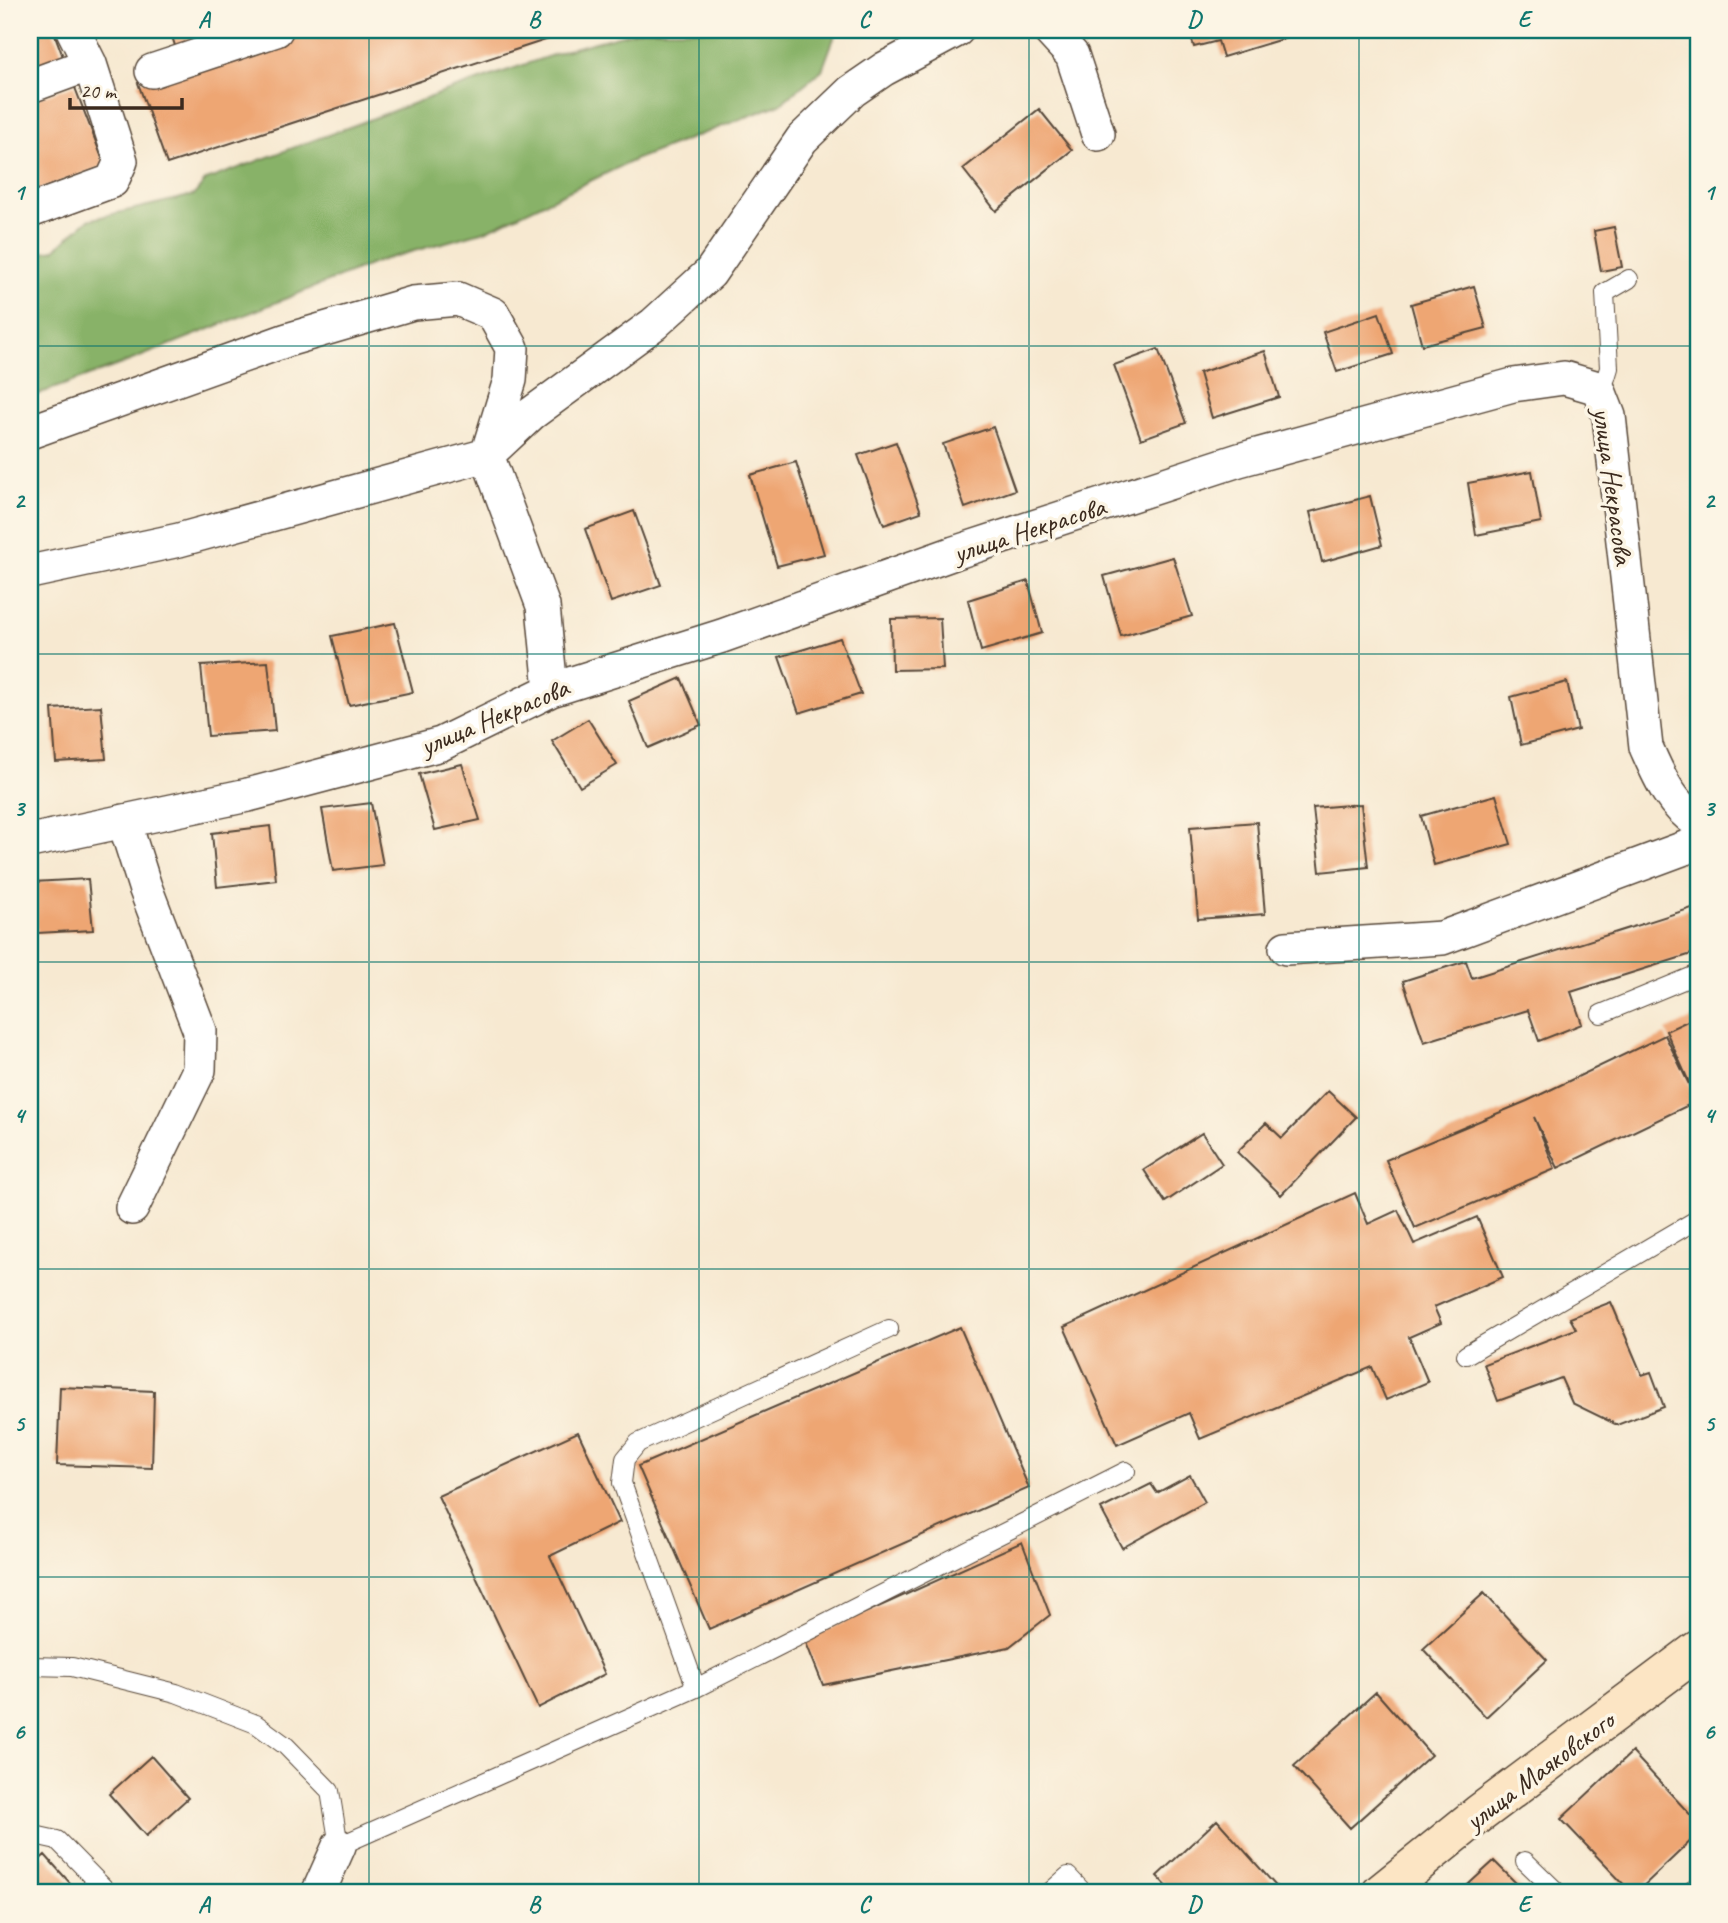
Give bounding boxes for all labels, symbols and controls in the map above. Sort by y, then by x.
text: A [198,5,212,34]
text: B [528,5,542,34]
text: C [859,5,873,34]
text: D [1187,5,1203,34]
text: E [1518,5,1534,34]
scale bar [70,66,182,110]
text: 20 m [80,78,118,104]
text: 1 [14,178,27,207]
text: 1 [1704,178,1717,207]
street label: улица Некрасова [1585,403,1642,568]
text: 2 [14,486,27,515]
text: 2 [1704,486,1717,515]
street label: улица Некрасова [947,488,1111,571]
street label: улица Некрасова [413,669,575,764]
text: 3 [14,794,27,823]
text: 3 [1704,794,1717,823]
text: 4 [14,1101,27,1130]
text: 4 [1704,1101,1717,1130]
text: 5 [14,1409,26,1438]
text: 5 [1704,1409,1716,1438]
street label: улица Маяковского [1456,1701,1623,1839]
text: 6 [14,1717,27,1746]
text: 6 [1704,1717,1717,1746]
text: A [198,1890,212,1919]
text: B [528,1890,542,1919]
text: C [859,1890,873,1919]
text: D [1187,1890,1203,1919]
text: E [1518,1890,1534,1919]

